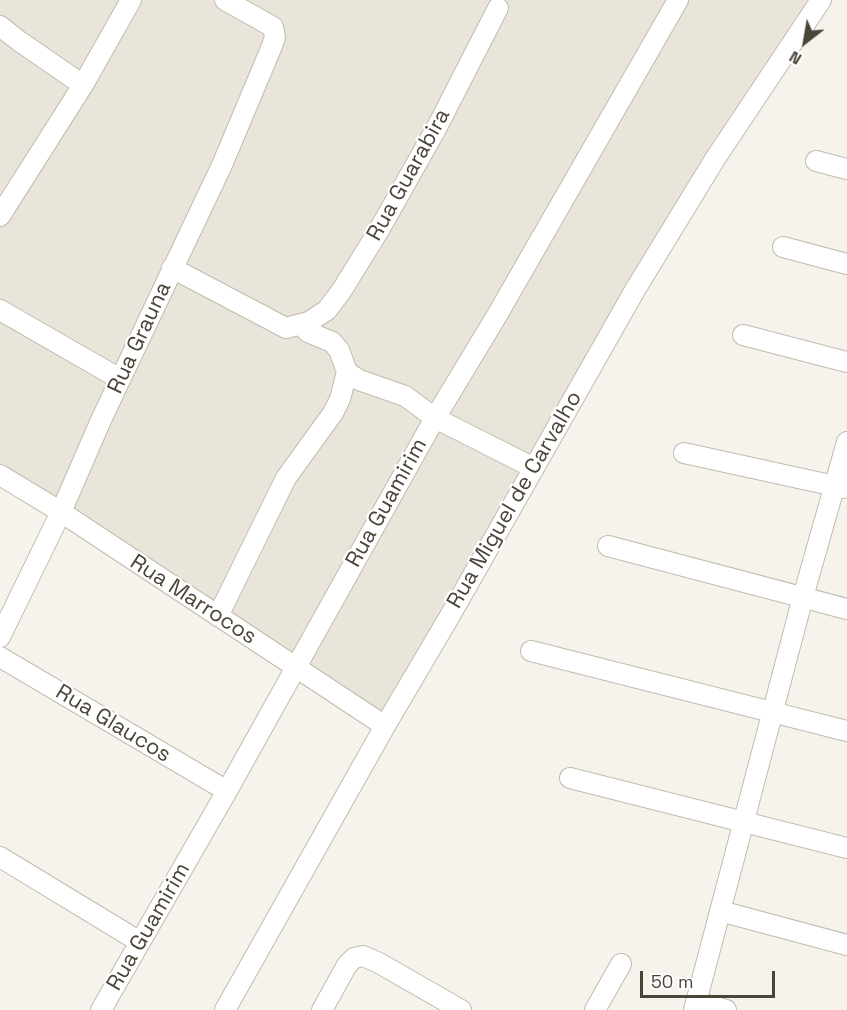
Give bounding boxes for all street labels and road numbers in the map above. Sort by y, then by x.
street label: Rua Guarabira [362,104,456,246]
street label: Rua Grauna [103,278,177,398]
street label: Rua Miguel de Carvalho [442,387,588,613]
street label: Rua Guamirim [341,434,433,572]
street label: Rua Marrocos [125,549,261,651]
street label: Rua Glaucos [51,679,175,769]
street label: Rua Guamirim [102,858,196,996]

